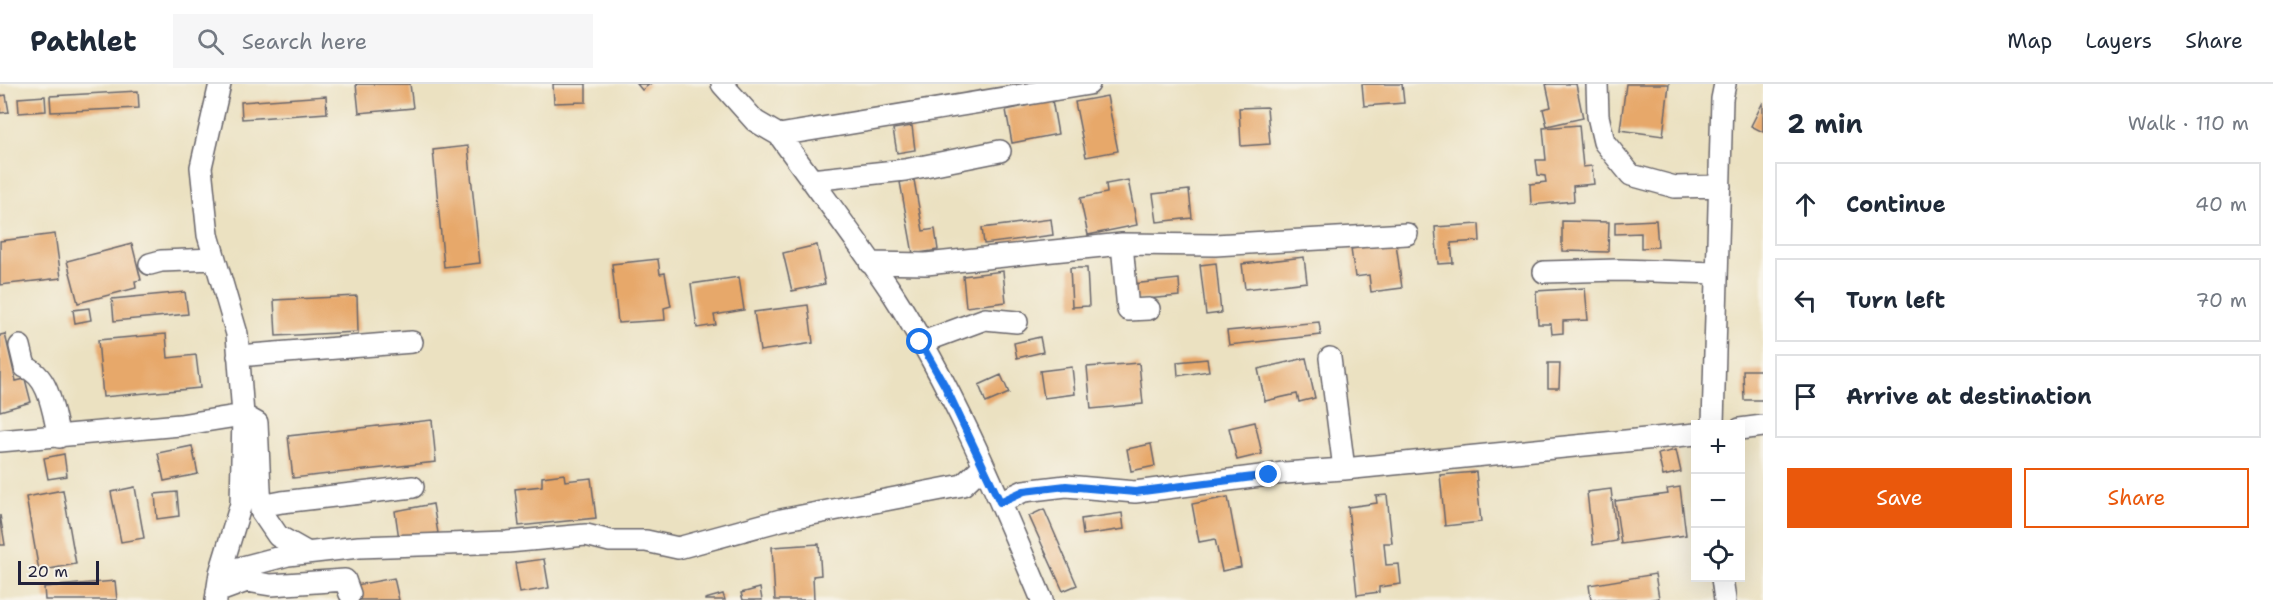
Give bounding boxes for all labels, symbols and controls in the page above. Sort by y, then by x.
search box [173,14,593,68]
text: Pathlet [30,22,137,60]
icon: search [194,25,227,58]
text: Search here [242,27,367,56]
text: Map [2007,27,2052,55]
text: Layers [2085,27,2152,55]
text: Share [2185,27,2243,55]
text: 2 min [1787,106,1863,141]
text: Walk · 110 m [2128,110,2249,136]
icon: ahead [1789,188,1822,221]
text: Continue [1846,190,1946,219]
text: 40 m [2195,191,2247,217]
icon: left [1789,284,1822,317]
text: Turn left [1846,286,1945,315]
text: 70 m [2195,287,2247,313]
route start [906,328,932,354]
icon: arrive [1789,380,1822,413]
text: Arrive at destination [1846,382,2092,411]
map controls [1691,420,1745,582]
button: + [1691,420,1745,474]
route end [1255,461,1281,487]
button: Save [1787,468,2012,528]
button: Share [2024,468,2249,528]
button: − [1691,474,1745,528]
button: locate [1691,528,1745,582]
scale bar [18,558,99,586]
text: 20 m [27,561,68,582]

